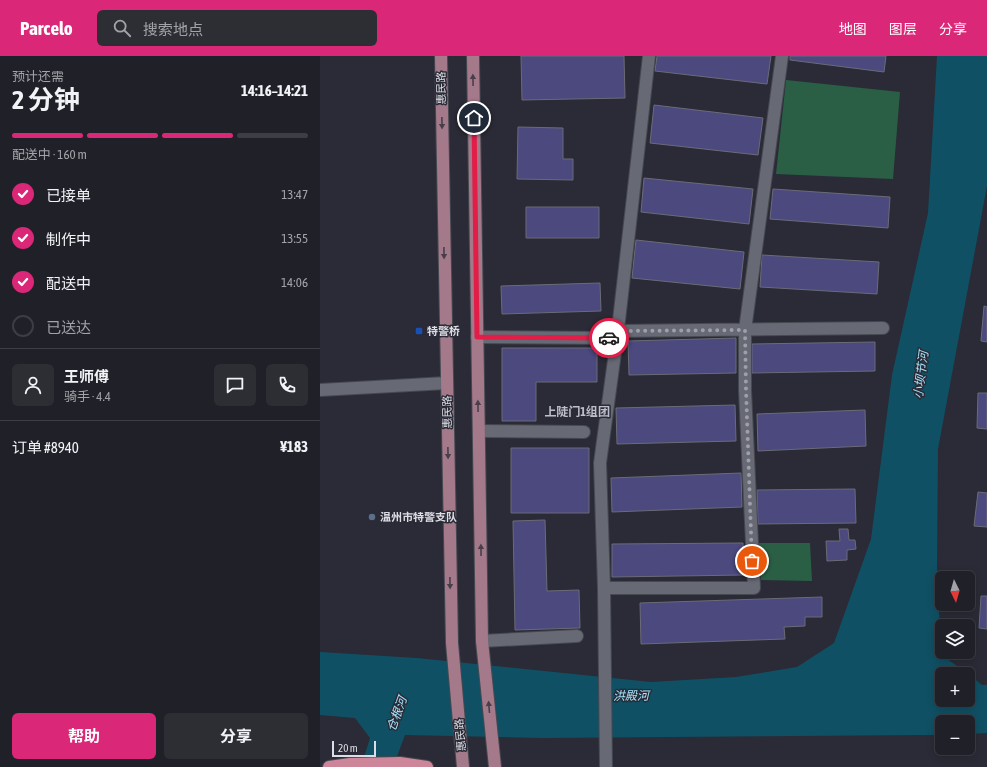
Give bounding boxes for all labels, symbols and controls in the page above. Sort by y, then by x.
search box [97,10,377,46]
text: Parcelo [20,17,73,39]
icon: search [111,17,133,39]
text: 搜索地点 [143,21,203,38]
text: 地图 [839,21,867,37]
text: 图层 [889,21,917,37]
text: 分享 [939,21,967,37]
text: 预计还需 [12,69,64,84]
street label: 惠民路 [435,71,447,105]
one-way arrow [470,73,476,86]
text: 14:16–14:21 [241,82,308,99]
text: 2 分钟 [12,85,80,115]
pin [457,101,491,135]
icon: home [463,107,485,129]
one-way arrow [439,117,445,130]
text: 配送中 · 160 m [12,147,87,162]
icon: check [12,183,34,205]
text: 已接单 [46,187,91,204]
text: 13:47 [281,187,308,202]
icon: check [12,227,34,249]
text: 制作中 [46,231,91,248]
text: 13:55 [281,231,308,246]
one-way arrow [441,247,447,260]
icon: check [12,271,34,293]
text: 配送中 [46,275,91,292]
text: 14:06 [281,275,308,290]
courier [589,318,629,358]
text: 已送达 [46,319,91,336]
place label: 特警桥 [427,325,460,337]
marker: 特警桥 [414,326,424,336]
icon: car [598,327,620,349]
water label: 小坝节河 [911,348,931,400]
button: person [12,364,54,406]
button: chat [214,364,256,406]
button: phone [266,364,308,406]
text: 王师傅 [64,368,109,385]
text: 骑手 · 4.4 [64,389,111,404]
street label: 惠民路 [441,395,453,429]
one-way arrow [475,399,481,412]
district label: 上陡门1组团 [544,405,610,419]
text: ¥183 [280,438,308,455]
text: 订单 #8940 [12,439,79,456]
one-way arrow [445,447,451,460]
place label: 温州市特警支队 [380,511,457,523]
marker: 温州市特警支队 [367,512,377,522]
one-way arrow [478,543,484,556]
pin [735,544,769,578]
icon: bag [741,550,763,572]
north arrow [935,571,975,611]
map controls [935,571,975,755]
one-way arrow [447,577,454,589]
button: layers [935,619,975,659]
button: + [935,667,975,707]
water label: 洪殿河 [613,689,651,703]
water label: 仓根河 [384,693,410,733]
one-way arrow [485,700,492,713]
button: 帮助 [12,713,156,759]
button: 分享 [164,713,308,759]
button: − [935,715,975,755]
street label: 惠民路 [453,718,467,752]
scale bar [332,739,376,758]
text: 20 m [338,742,358,754]

